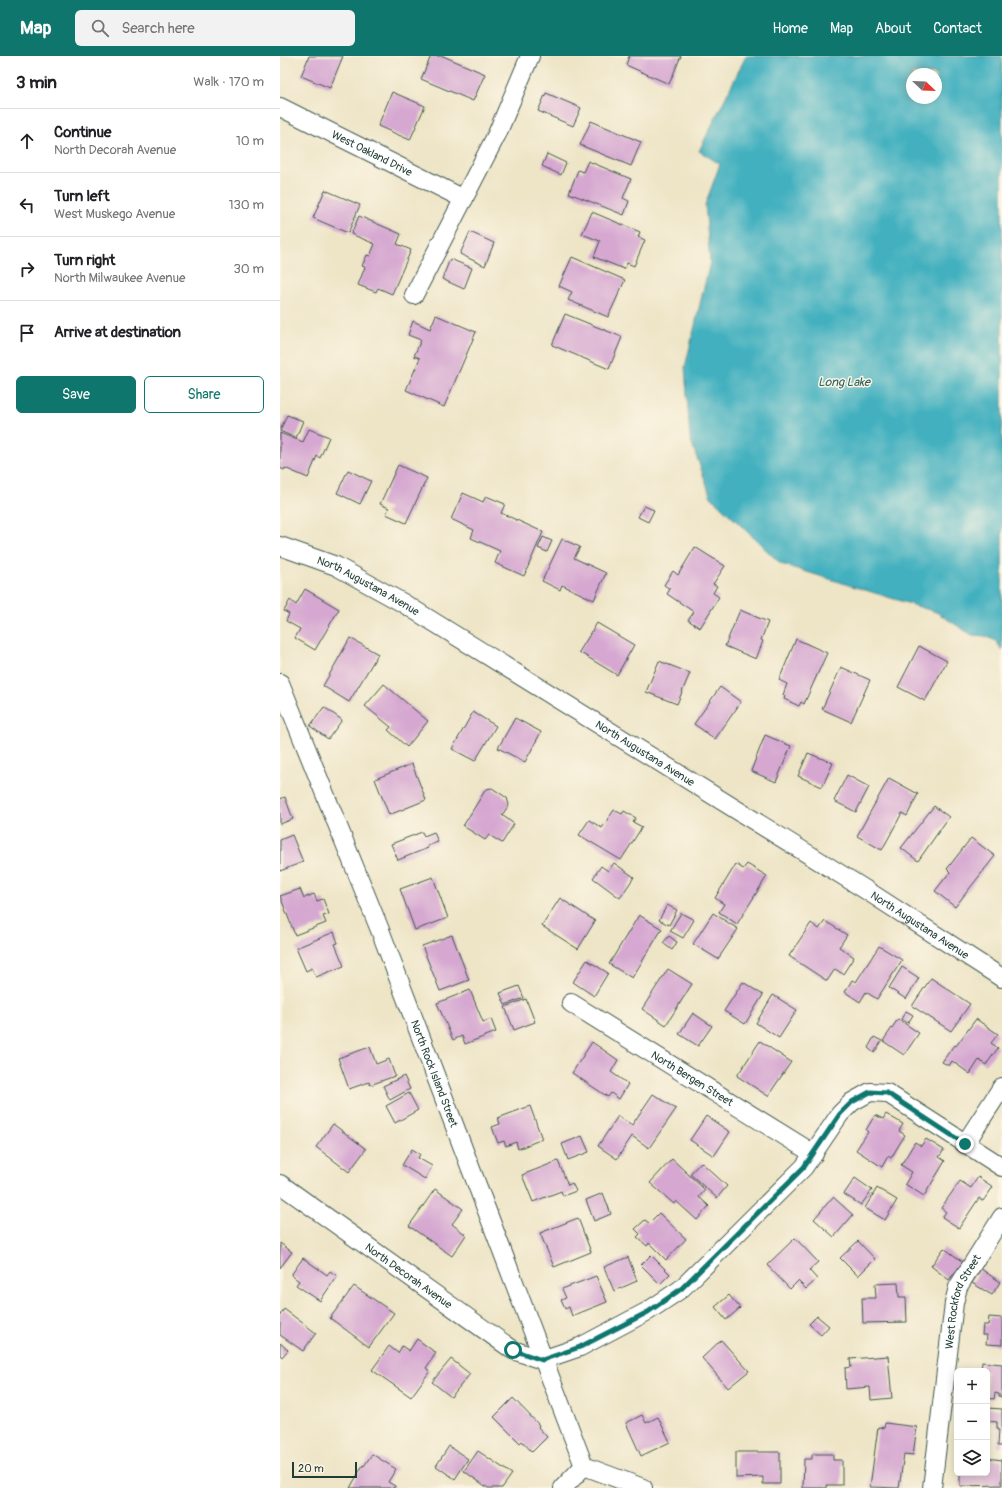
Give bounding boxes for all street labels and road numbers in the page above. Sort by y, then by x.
street label: West Oakland Drive [330,128,415,179]
street label: North Augustana Avenue [315,554,422,619]
street label: North Augustana Avenue [593,718,697,790]
street label: North Augustana Avenue [868,889,972,962]
street label: North Rock Island Street [408,1018,461,1130]
street label: North Bergen Street [649,1049,736,1110]
street label: North Decorah Avenue [362,1241,455,1312]
street label: West Rockford Street [943,1252,984,1350]

